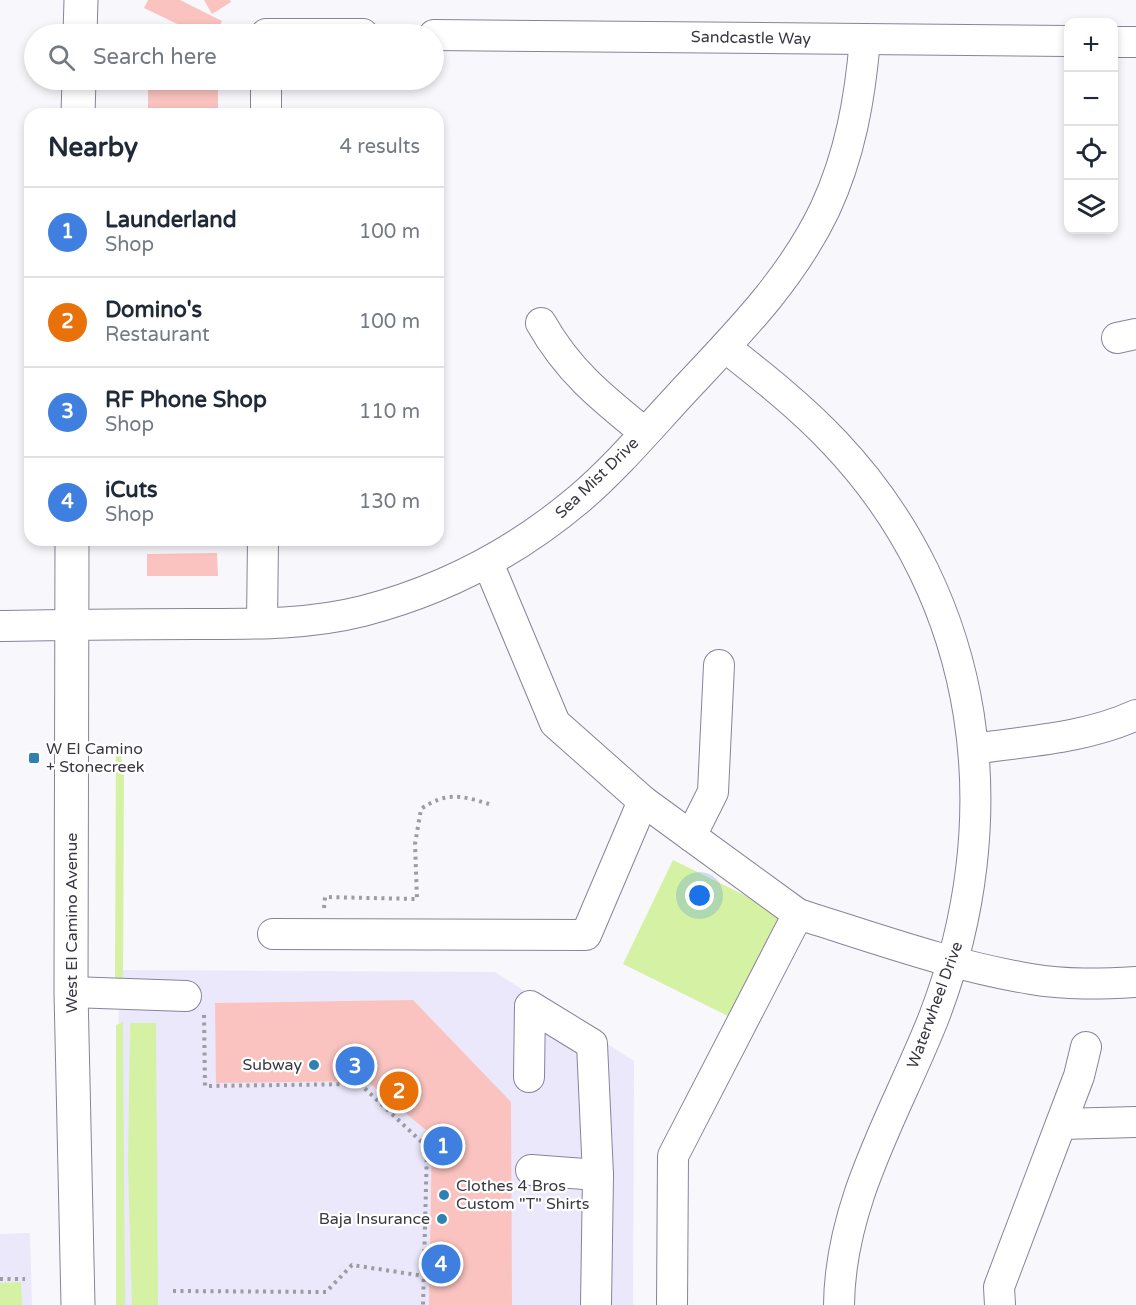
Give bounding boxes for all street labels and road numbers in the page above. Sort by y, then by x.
street label: Sandcastle Way [691,27,812,49]
street label: Sea Mist Drive [551,433,643,523]
street label: West El Camino Avenue [62,833,82,1013]
street label: Waterwheel Drive [903,939,967,1071]

